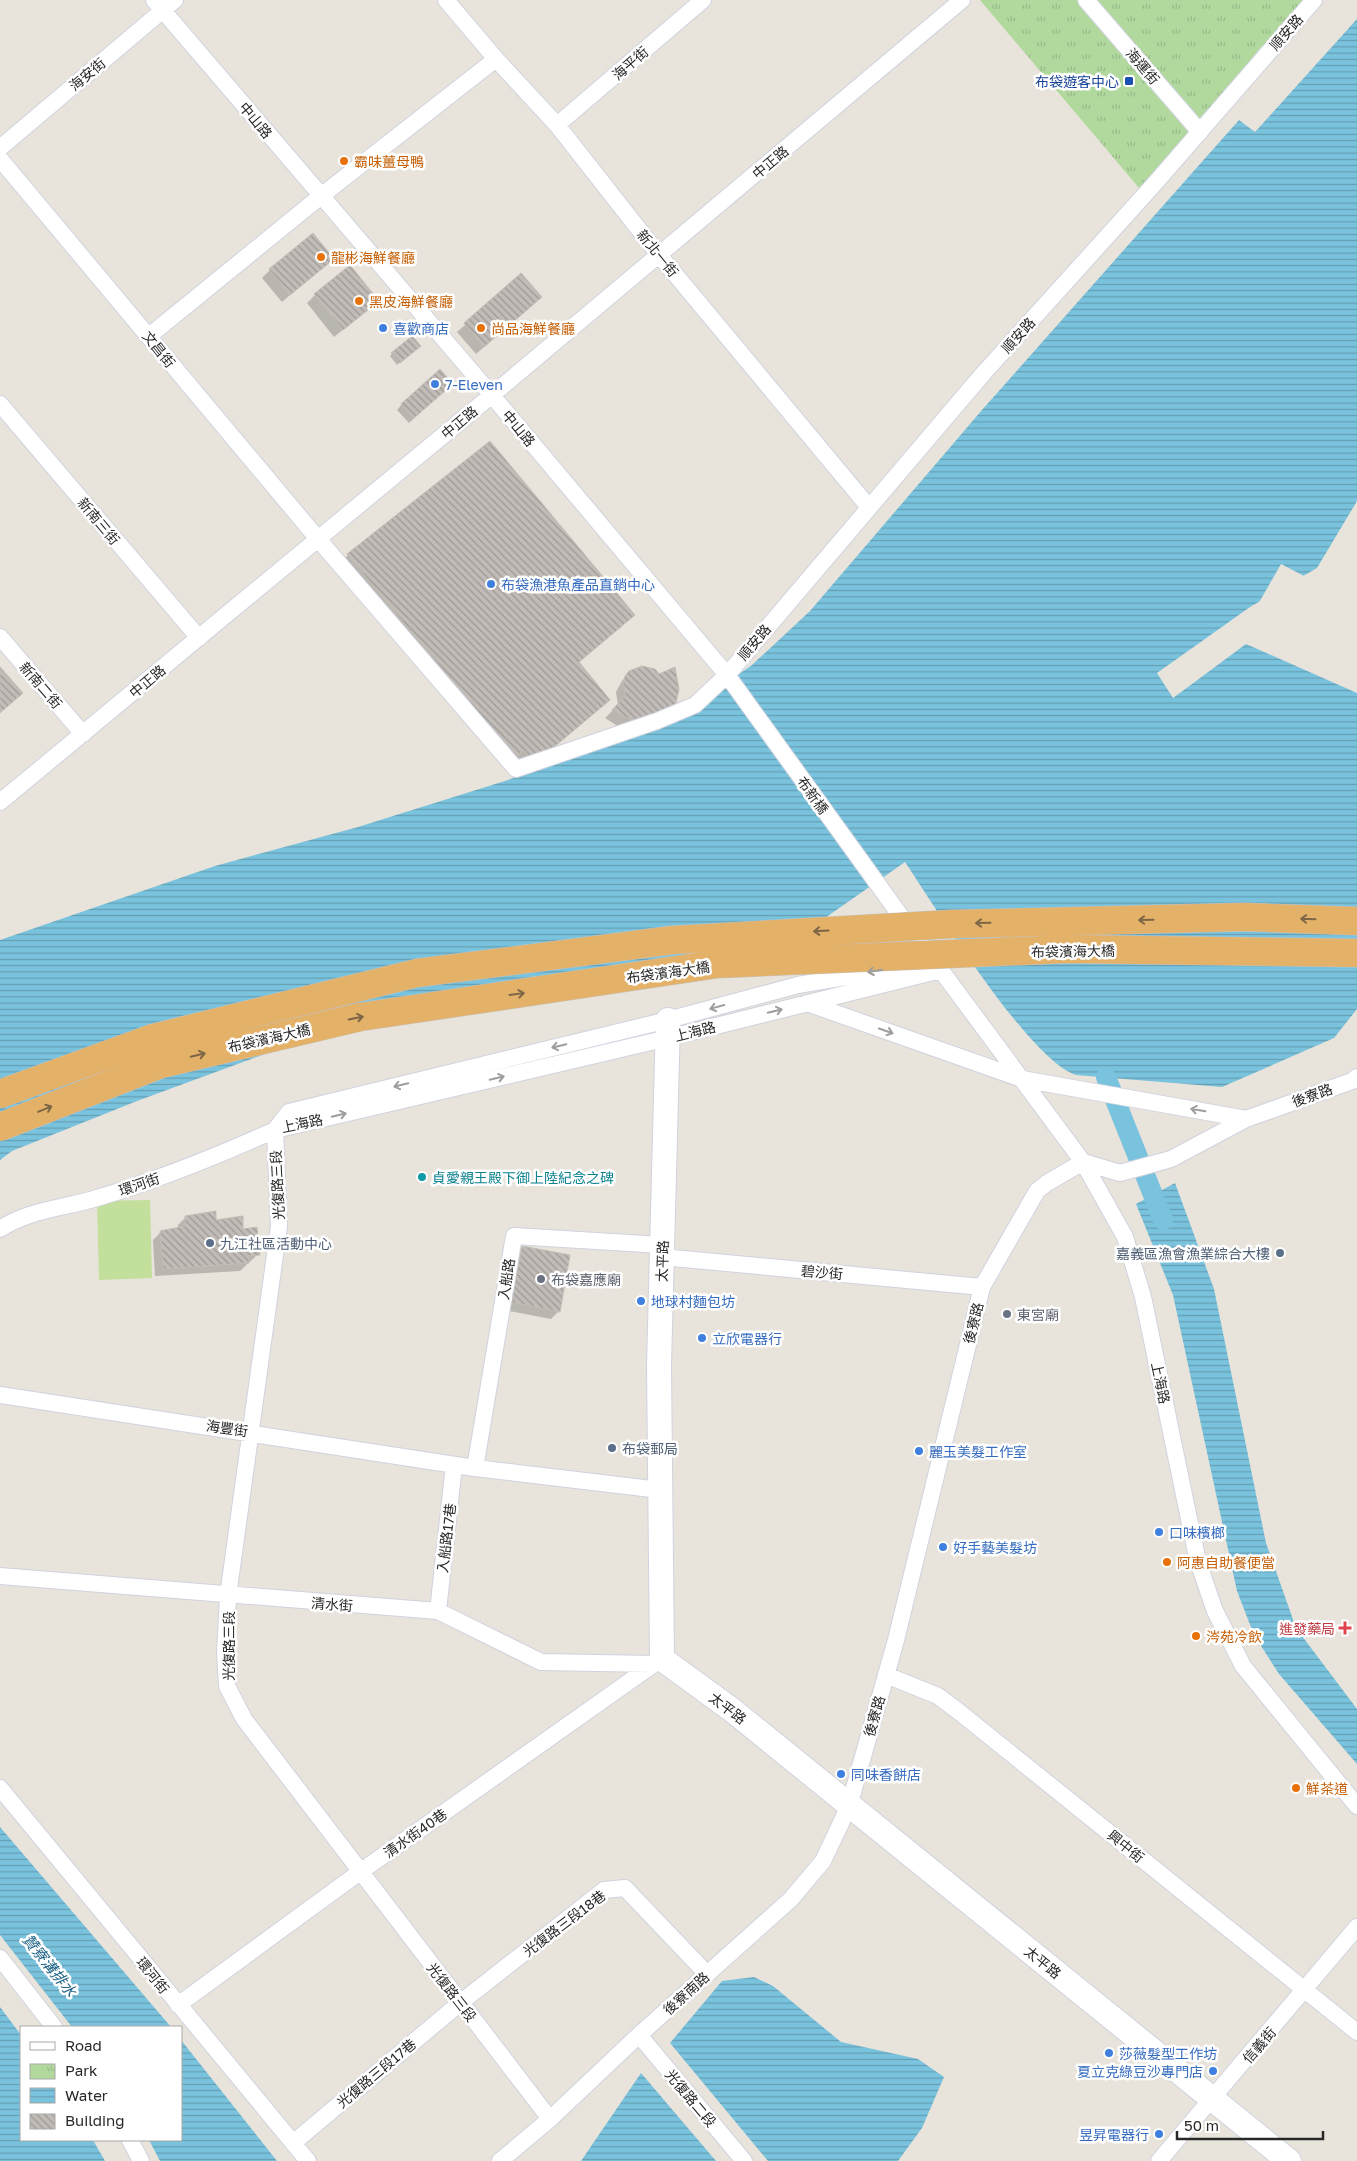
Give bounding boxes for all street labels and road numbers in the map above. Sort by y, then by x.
street label: 順安路 [1266,11,1306,53]
street label: 海平街 [609,43,651,83]
street label: 海運街 [1123,45,1163,87]
street label: 海安街 [65,54,109,94]
street label: 中山路 [236,98,276,142]
street label: 中正路 [748,142,792,182]
street label: 新北一街 [634,226,682,280]
street label: 順安路 [998,314,1038,356]
street label: 文昌街 [139,327,179,371]
street label: 中正路 [437,402,481,442]
street label: 中山路 [499,406,539,450]
street label: 新南三街 [74,494,124,548]
street label: 順安路 [734,620,774,664]
street label: 新南二街 [16,658,66,712]
street label: 中正路 [125,661,169,701]
street label: 布新橋 [794,773,832,817]
street label: 布袋濱海大橋 [1031,942,1115,960]
street label: 布袋濱海大橋 [625,958,711,986]
street label: 上海路 [673,1018,717,1044]
street label: 布袋濱海大橋 [226,1020,312,1056]
street label: 後寮路 [1289,1080,1335,1110]
street label: 上海路 [280,1110,324,1136]
street label: 光復路三段 [267,1150,287,1220]
street label: 環河街 [116,1169,162,1199]
street label: 太平路 [653,1240,671,1282]
street label: 入船路 [494,1257,518,1301]
street label: 碧沙街 [800,1262,844,1282]
street label: 後寮路 [960,1301,986,1345]
street label: 上海路 [1148,1361,1174,1405]
street label: 海豐街 [205,1417,249,1439]
street label: 入船路17巷 [433,1502,459,1574]
street label: 清水街 [310,1594,354,1614]
street label: 光復路三段 [220,1611,237,1681]
street label: 太平路 [706,1689,750,1727]
street label: 後寮路 [860,1693,888,1739]
street label: 清水街40巷 [380,1805,450,1861]
street label: 興中街 [1104,1826,1148,1866]
street label: 光復路三段18巷 [519,1886,609,1960]
street label: 太平路 [1021,1942,1065,1982]
street label: 環河街 [133,1953,173,1997]
street label: 光復路三段 [424,1959,480,2025]
street label: 後寮南路 [660,1968,712,2018]
street label: 信義街 [1239,2024,1279,2066]
street label: 光復路三段17巷 [333,2035,419,2111]
street label: 光復路二段 [662,2066,720,2130]

